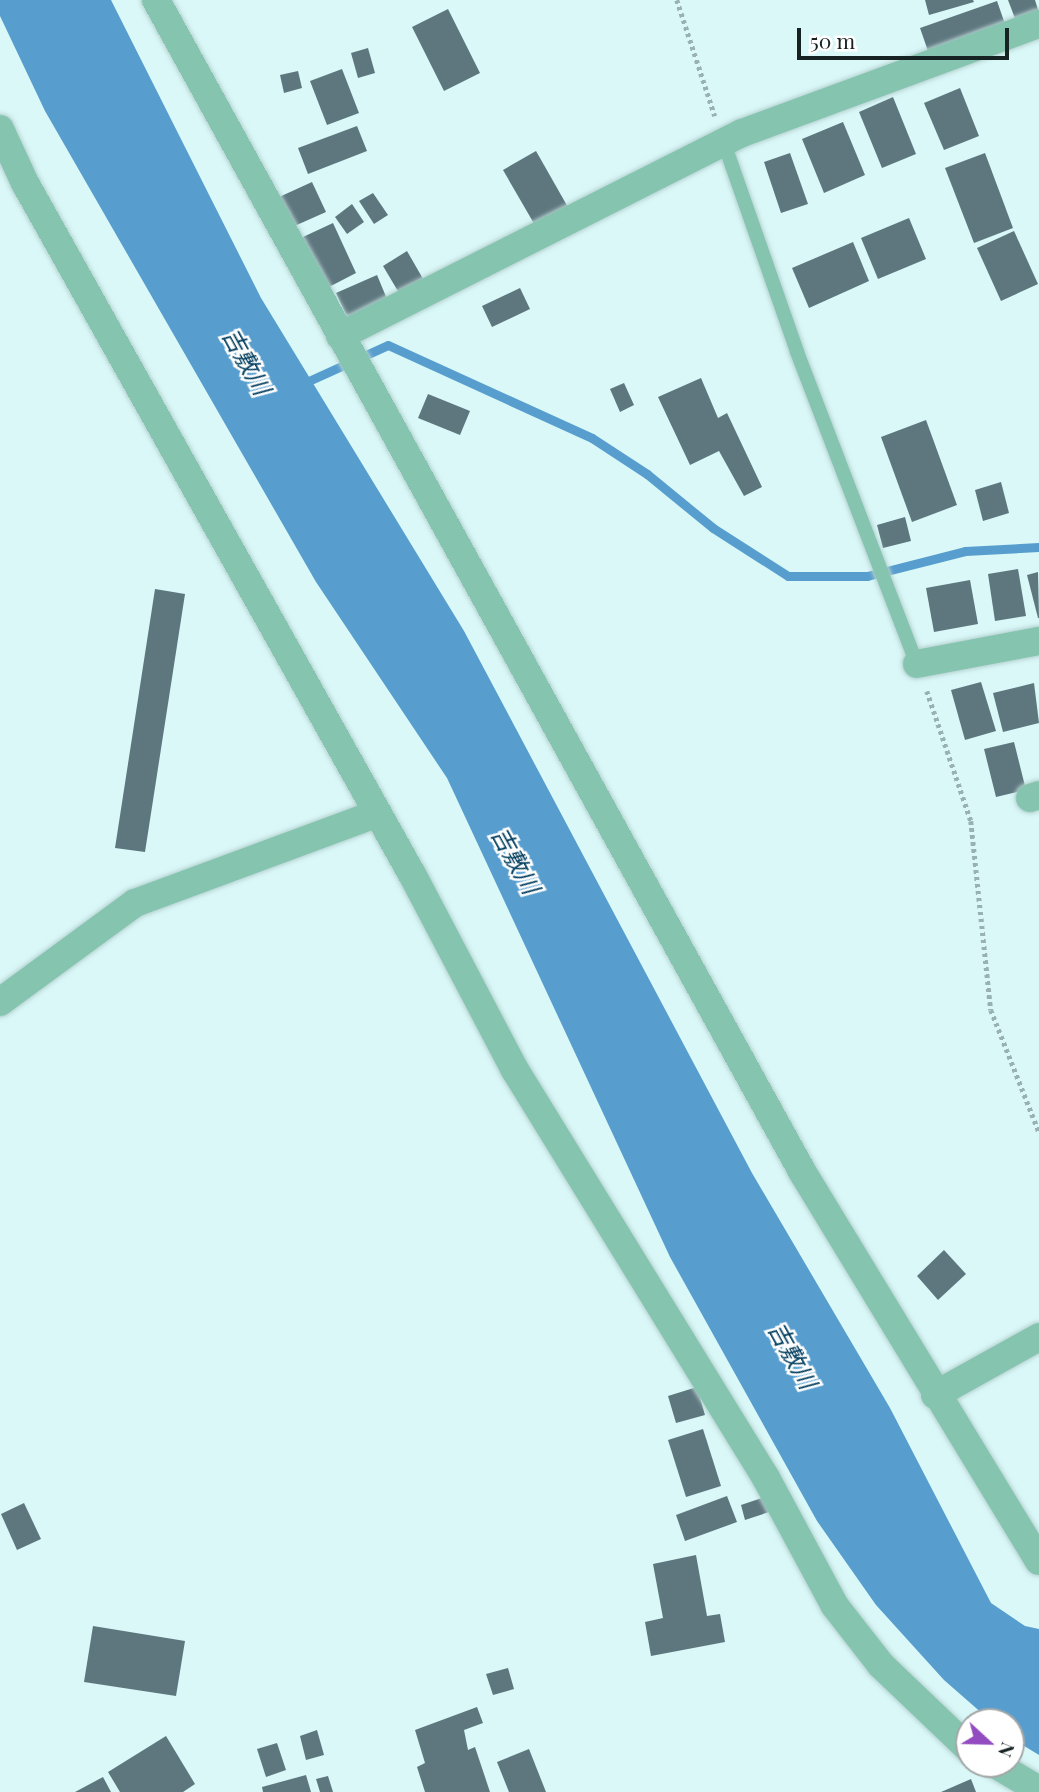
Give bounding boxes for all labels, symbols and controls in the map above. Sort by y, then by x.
scale bar [801,14,1013,58]
text: 50 m [810,26,855,54]
water label: 吉敷川 [217,323,277,399]
water label: 吉敷川 [486,822,546,898]
water label: 吉敷川 [763,1317,823,1393]
north arrow [955,1708,1025,1778]
text: N [993,1739,1022,1761]

